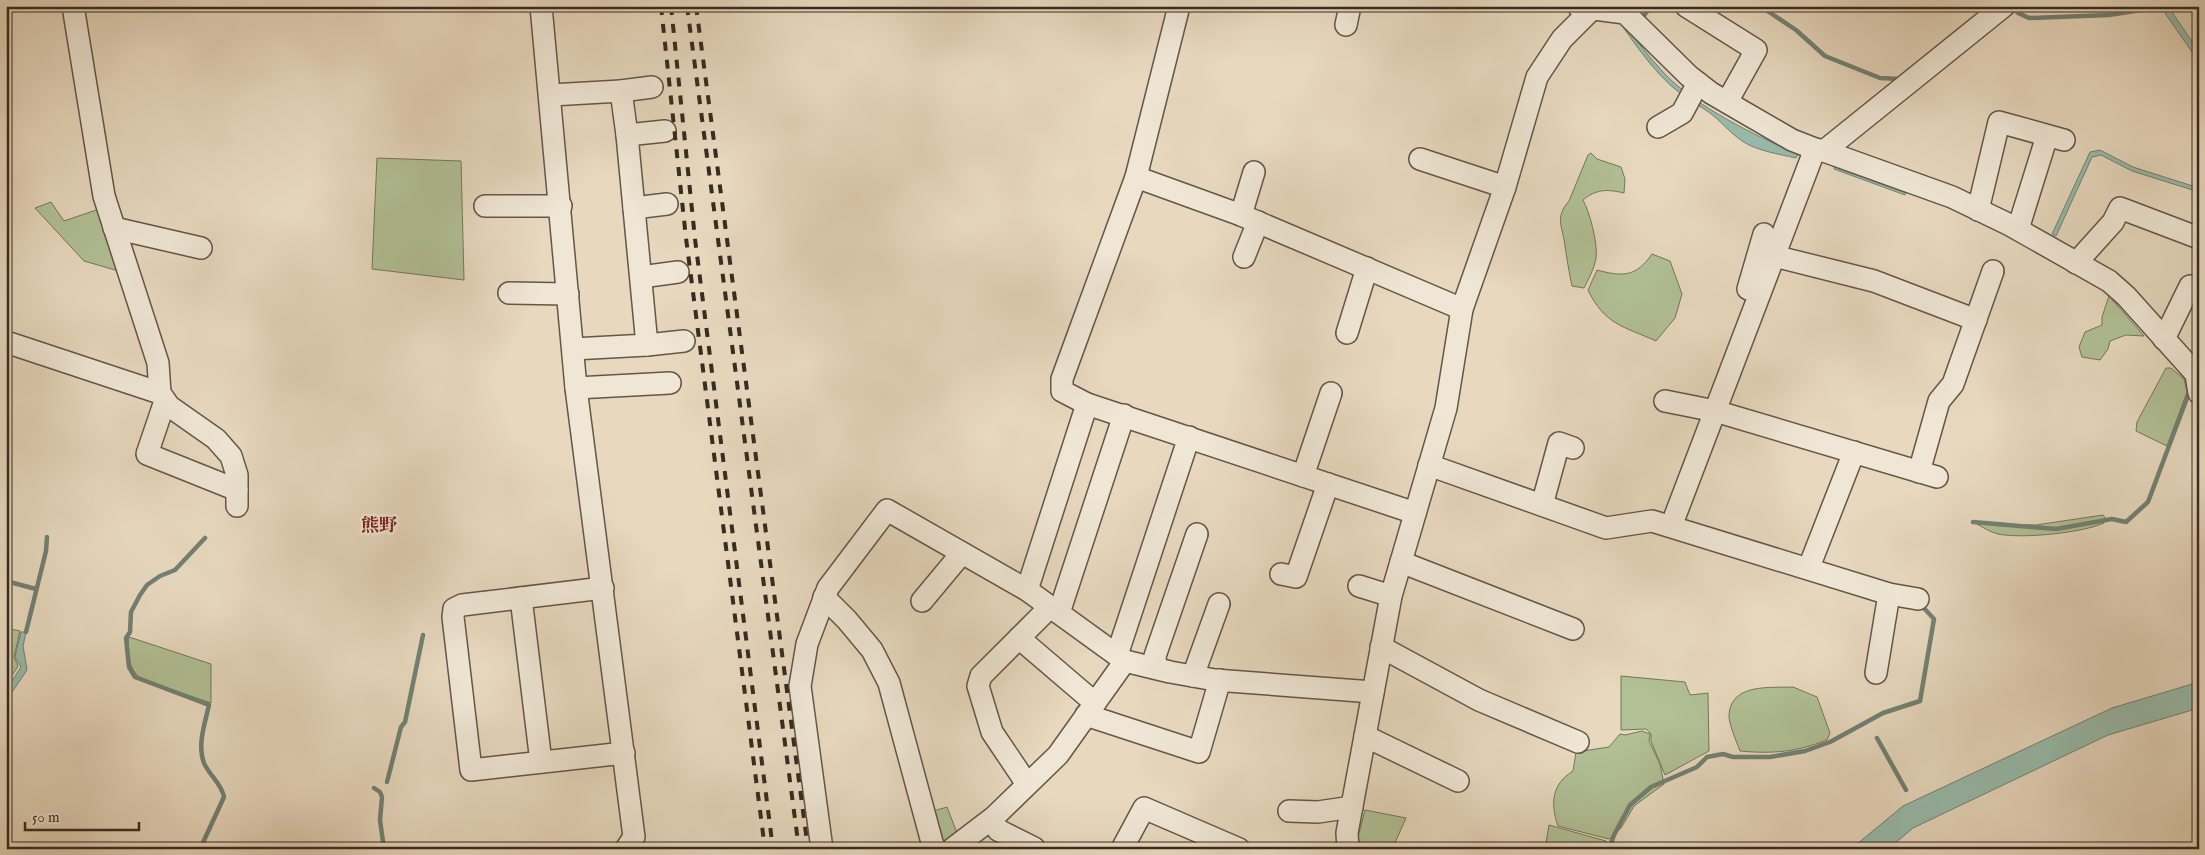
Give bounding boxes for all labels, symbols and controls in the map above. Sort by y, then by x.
district label: 熊野 [361,515,398,538]
scale bar [25,800,139,832]
text: 50 m [32,808,60,827]

